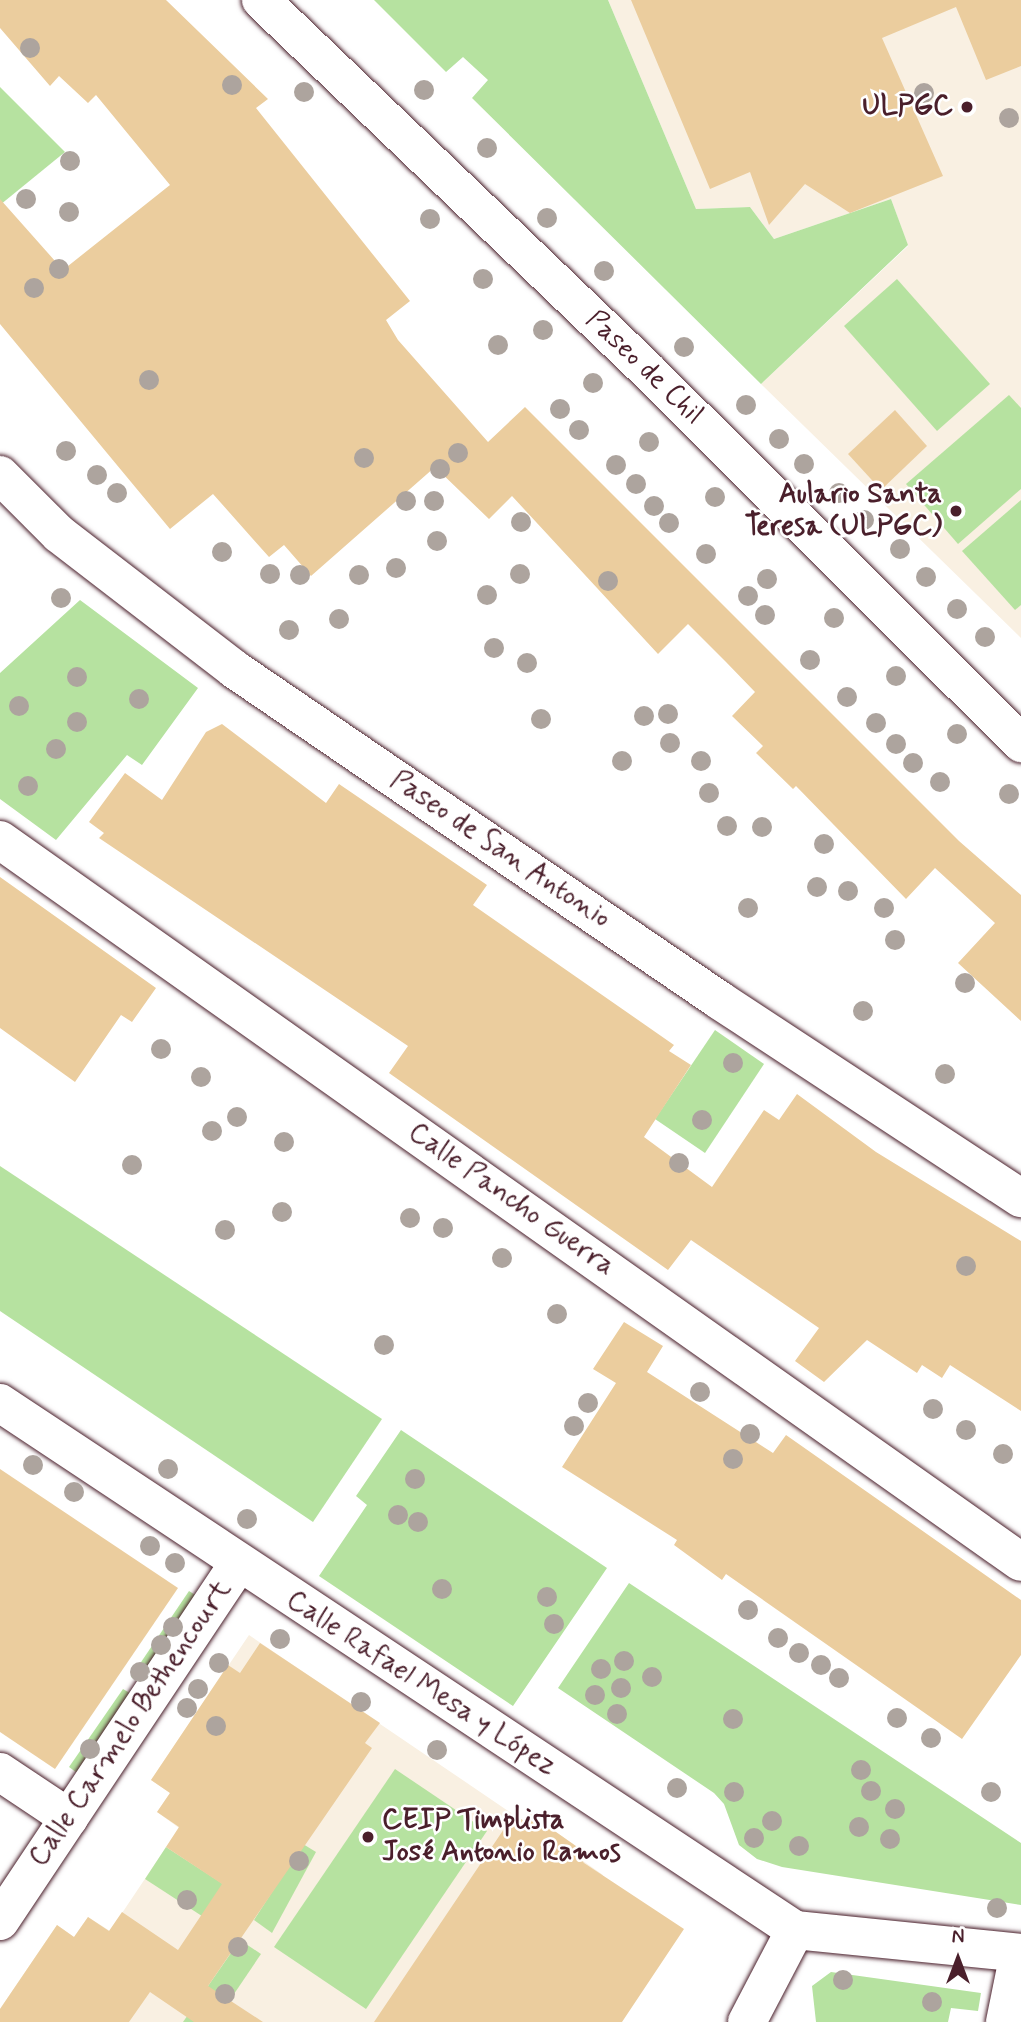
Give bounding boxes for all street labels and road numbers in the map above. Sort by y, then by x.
street label: Paseo de Chil [577,302,711,434]
street label: Paseo de San Antonio [385,765,615,935]
street label: Calle Pancho Guerra [401,1116,621,1284]
street label: Calle Carmelo Bethencourt [23,1576,239,1872]
street label: Calle Rafael Mesa y López [281,1585,561,1783]

